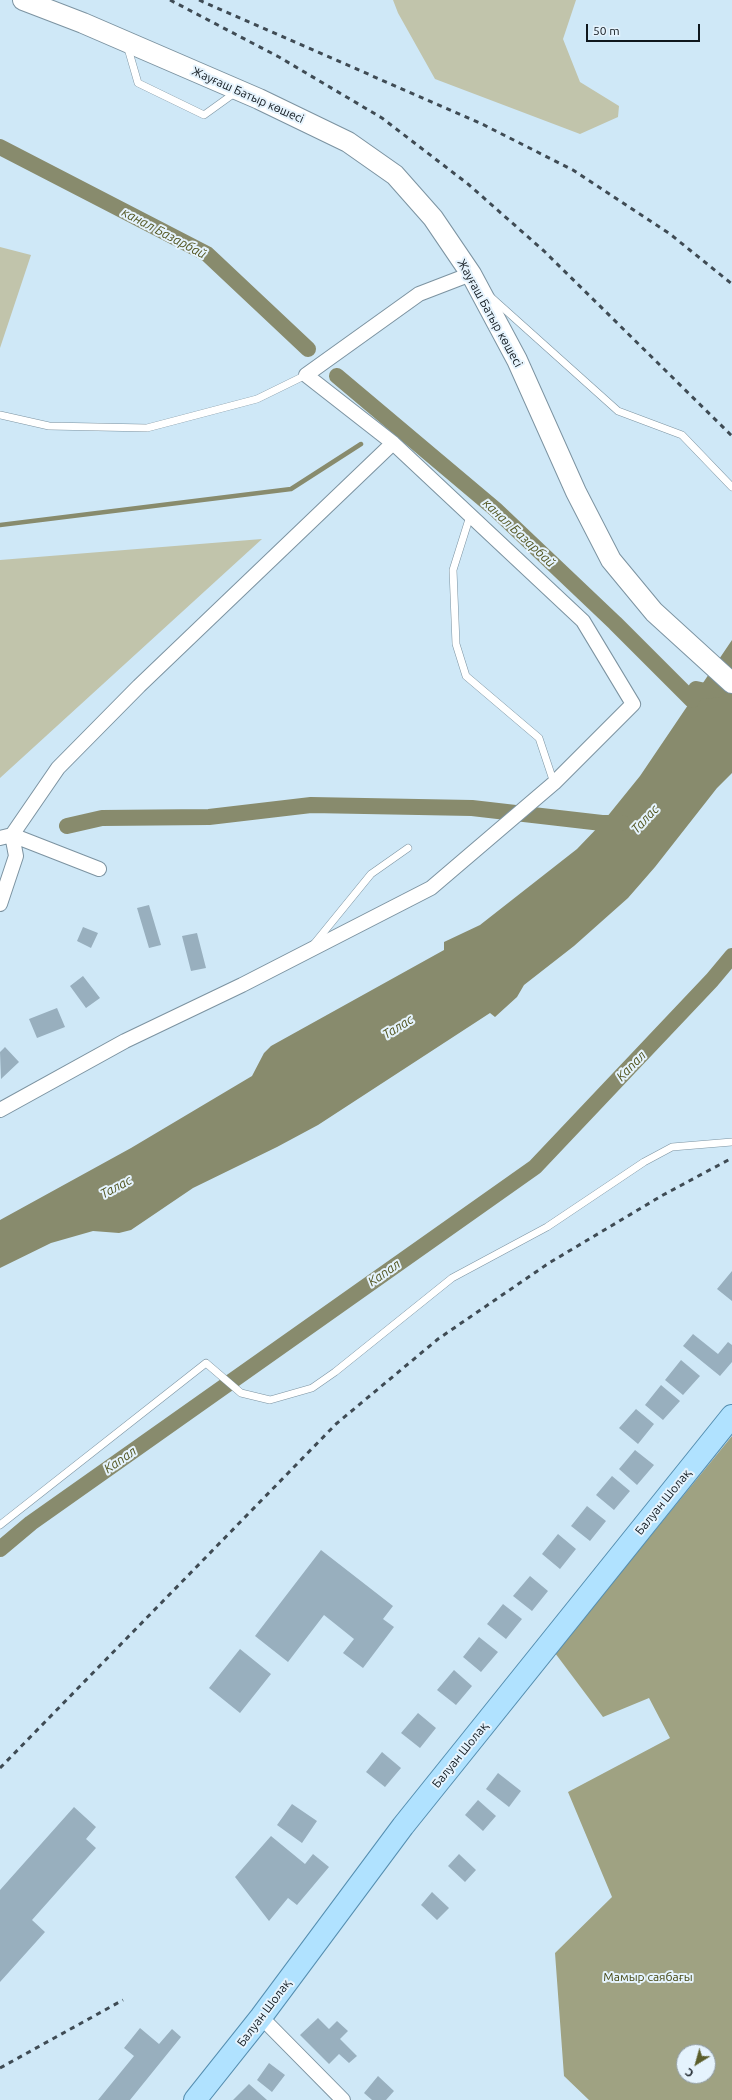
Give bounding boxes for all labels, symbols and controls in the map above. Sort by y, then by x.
scale bar [588,16,702,42]
text: 50 m [593,24,620,37]
street label: Жауғаш Батыр көшесі [190,64,306,126]
water label: канал Базарбай [119,204,209,262]
street label: Жауғаш Батыр көшесі [454,256,526,370]
water label: канал Базарбай [480,495,558,571]
water label: Талас [628,801,662,837]
water label: Талас [380,1012,416,1042]
water label: Капал [613,1048,649,1084]
water label: Талас [98,1172,134,1202]
water label: Капал [365,1256,403,1290]
water label: Капал [101,1443,139,1477]
street label: Балуан Шолақ [632,1466,694,1538]
street label: Балуан Шолақ [429,1719,491,1791]
park label: Мамыр саябағы [603,1970,693,1984]
street label: Балуан Шолақ [234,1976,294,2050]
north arrow [676,2044,716,2084]
text: С [683,2066,696,2080]

